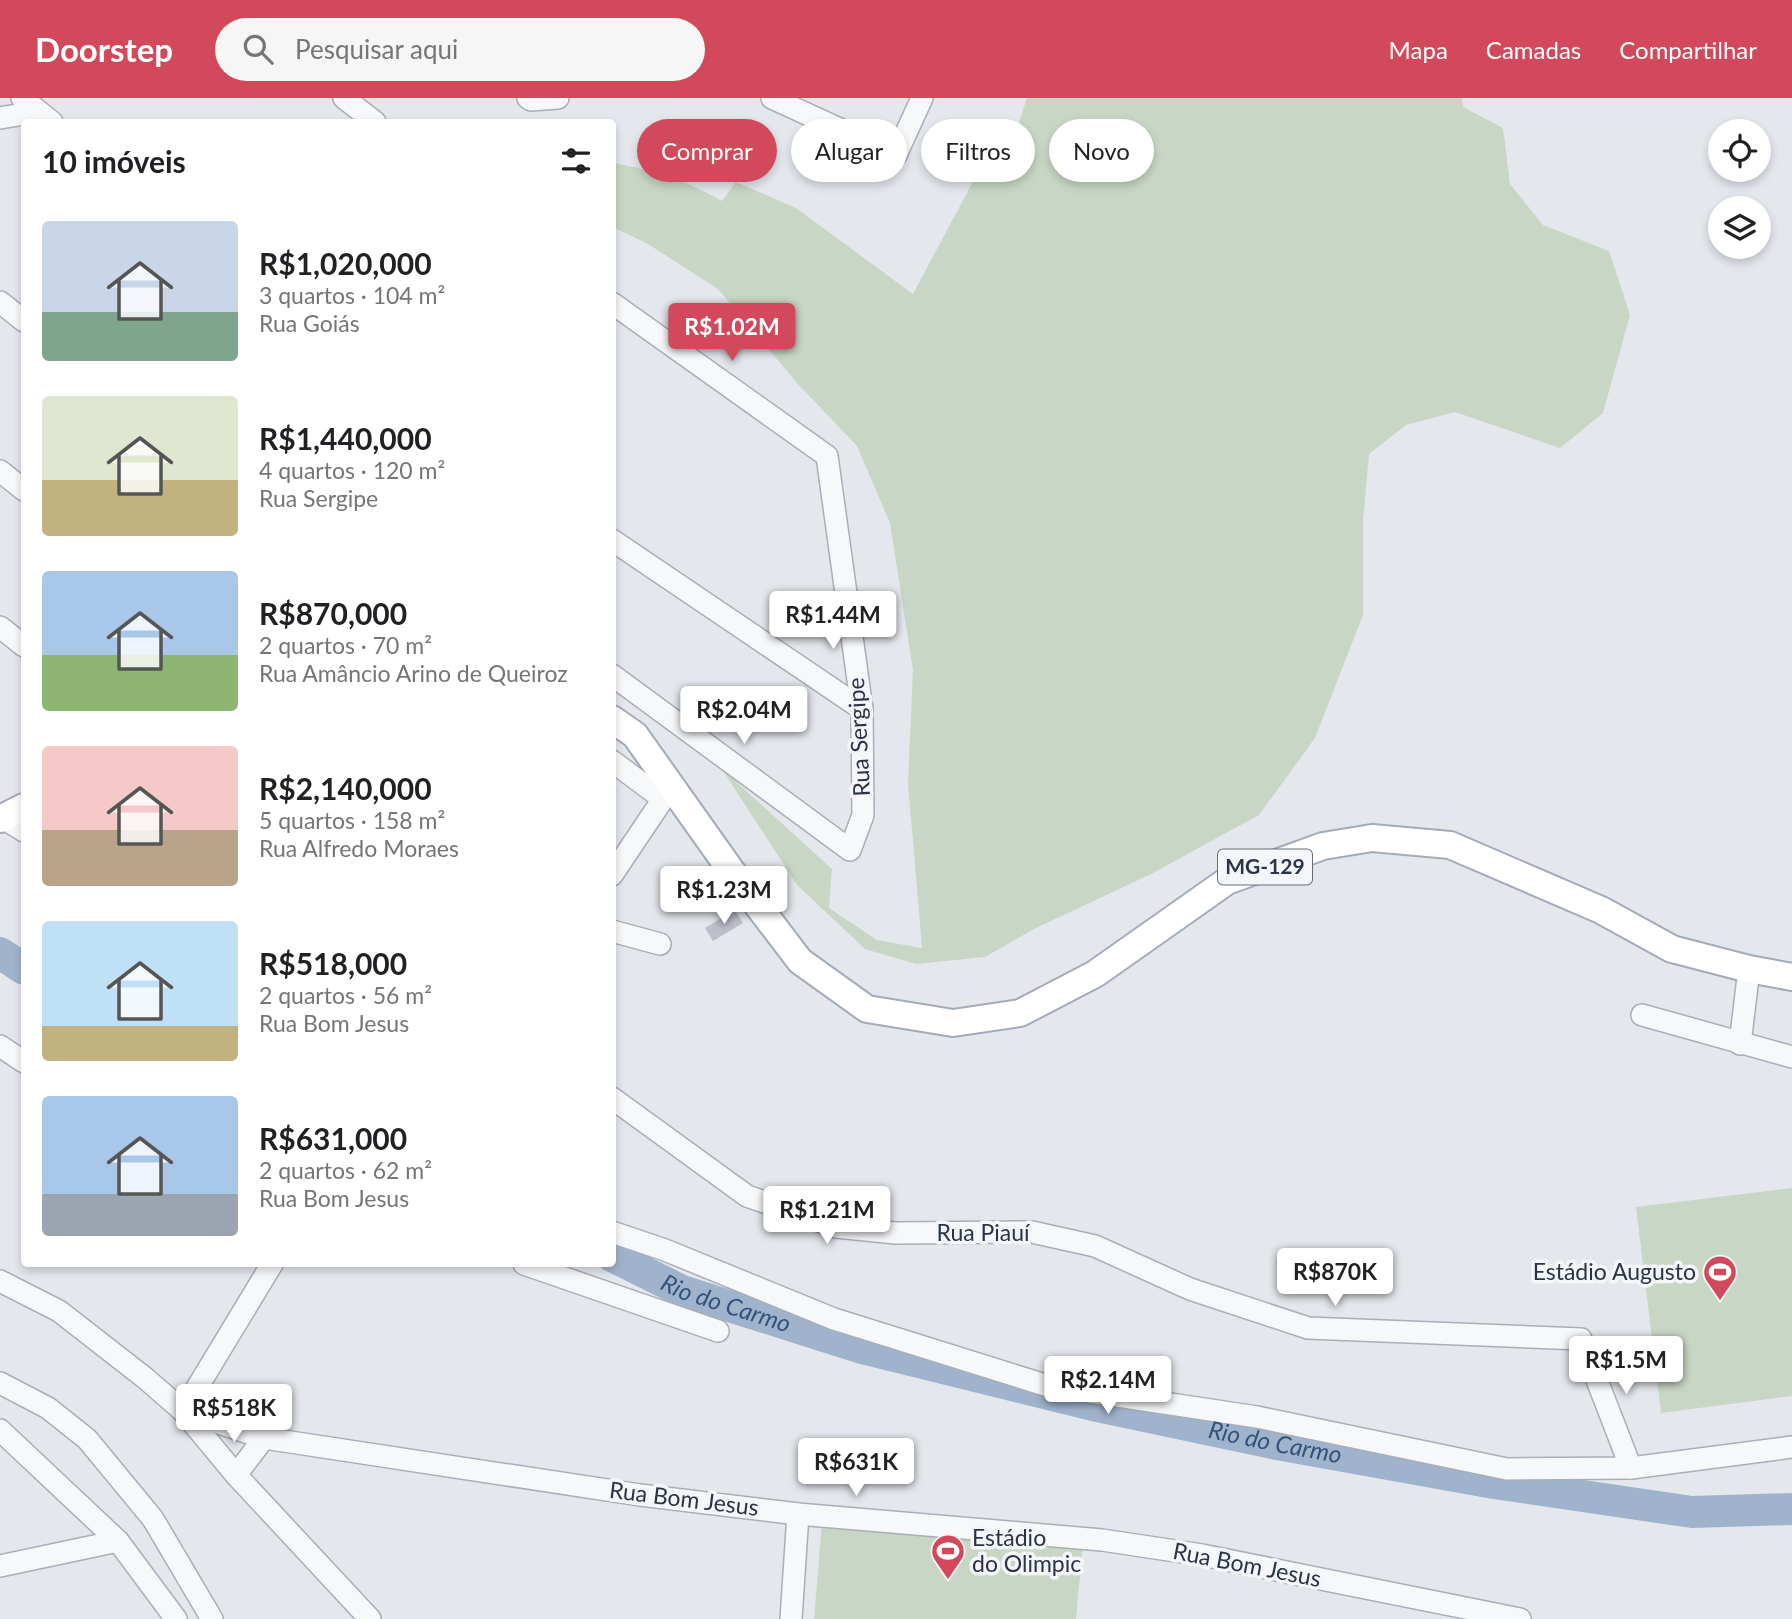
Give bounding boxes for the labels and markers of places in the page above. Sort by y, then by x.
pin: R$1.02M [667,303,797,363]
pin: R$1.44M [768,592,898,651]
pin: R$2.04M [679,686,809,746]
pin: R$1.23M [659,866,789,926]
pin: R$1.21M [762,1186,892,1246]
pin: R$870K [1278,1248,1392,1308]
sports icon: Estádio Augusto [1701,1253,1739,1302]
place label: Estádio Augusto [1533,1257,1696,1285]
pin: R$1.5M [1569,1336,1683,1396]
pin: R$2.14M [1043,1356,1173,1416]
pin: R$518K [177,1384,291,1444]
pin: R$631K [799,1438,913,1498]
place label: Estádio do Olimpic [972,1523,1081,1577]
sports icon: Estádio do Olimpic [929,1532,967,1581]

